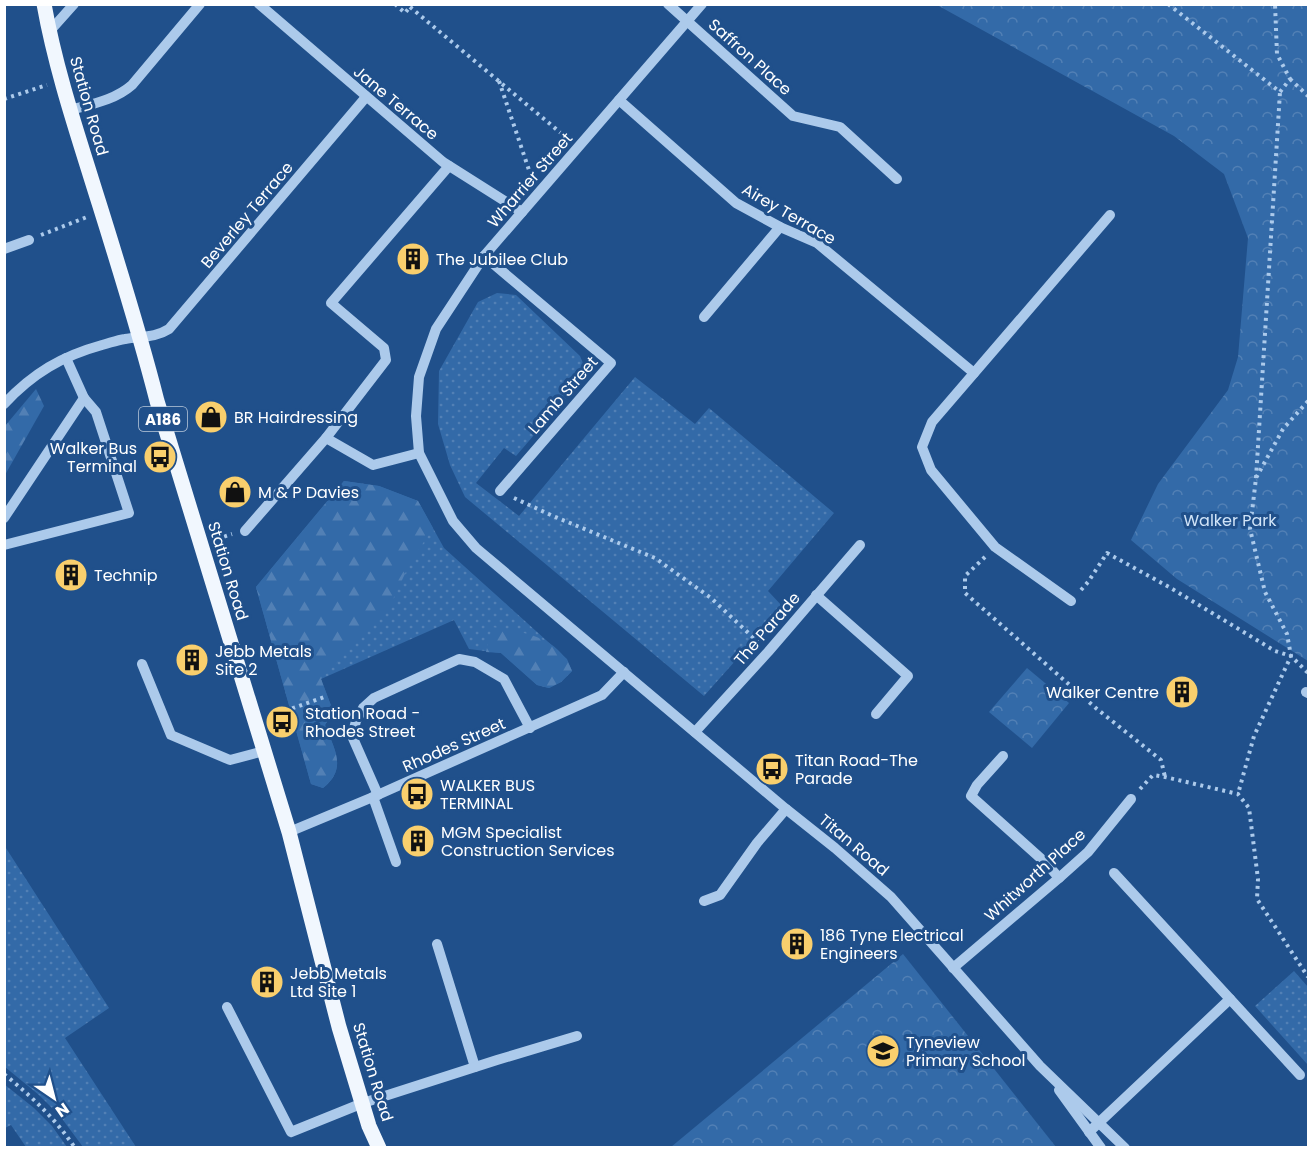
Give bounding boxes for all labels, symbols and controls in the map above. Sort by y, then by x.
street label: Saffron Place [703,13,797,101]
street label: Station Road [64,54,114,158]
street label: Jane Terrace [349,61,444,146]
street label: Wharrier Street [482,127,578,233]
street label: Beverley Terrace [196,157,299,273]
street label: Airey Terrace [738,178,840,250]
building icon: The Jubilee Club [395,241,431,277]
place label: The Jubilee Club [436,248,568,271]
street label: Lamb Street [523,351,603,439]
shop icon: BR Hairdressing [193,399,229,435]
place label: BR Hairdressing [234,406,358,429]
road number: A186 [139,407,187,431]
place label: Walker Bus Terminal [50,437,137,478]
bus stop icon: Walker Bus Terminal [142,439,178,475]
shop icon: M & P Davies [217,474,253,510]
place label: M & P Davies [258,481,359,504]
park label: Walker Park [1183,509,1277,532]
street label: Station Road [202,519,254,623]
building icon: Technip [53,557,89,593]
place label: Technip [94,564,158,587]
street label: The Parade [729,587,805,671]
place label: Jebb Metals Site 2 [215,640,312,681]
building icon: Jebb Metals Site 2 [174,642,210,678]
building icon: Walker Centre [1164,674,1200,710]
place label: Walker Centre [1046,681,1159,704]
place label: Station Road - Rhodes Street [305,702,420,743]
bus stop icon: Station Road - Rhodes Street [264,704,300,740]
street label: Rhodes Street [399,712,509,778]
place label: Titan Road-The Parade [795,749,918,790]
bus stop icon: Titan Road-The Parade [754,751,790,787]
place label: WALKER BUS TERMINAL [440,774,535,815]
bus stop icon: WALKER BUS TERMINAL [399,776,435,812]
street label: Titan Road [814,809,894,881]
place label: MGM Specialist Construction Services [441,821,615,862]
building icon: MGM Specialist Construction Services [400,823,436,859]
street label: Whitworth Place [979,823,1091,927]
place label: 186 Tyne Electrical Engineers [820,924,964,965]
building icon: 186 Tyne Electrical Engineers [779,926,815,962]
place label: Jebb Metals Ltd Site 1 [290,962,387,1003]
building icon: Jebb Metals Ltd Site 1 [249,964,285,1000]
street label: Station Road [347,1020,399,1124]
place label: Tyneview Primary School [906,1031,1025,1072]
school or university icon: Tyneview Primary School [865,1033,901,1069]
north arrow [24,1068,84,1128]
text: N [51,1097,74,1123]

